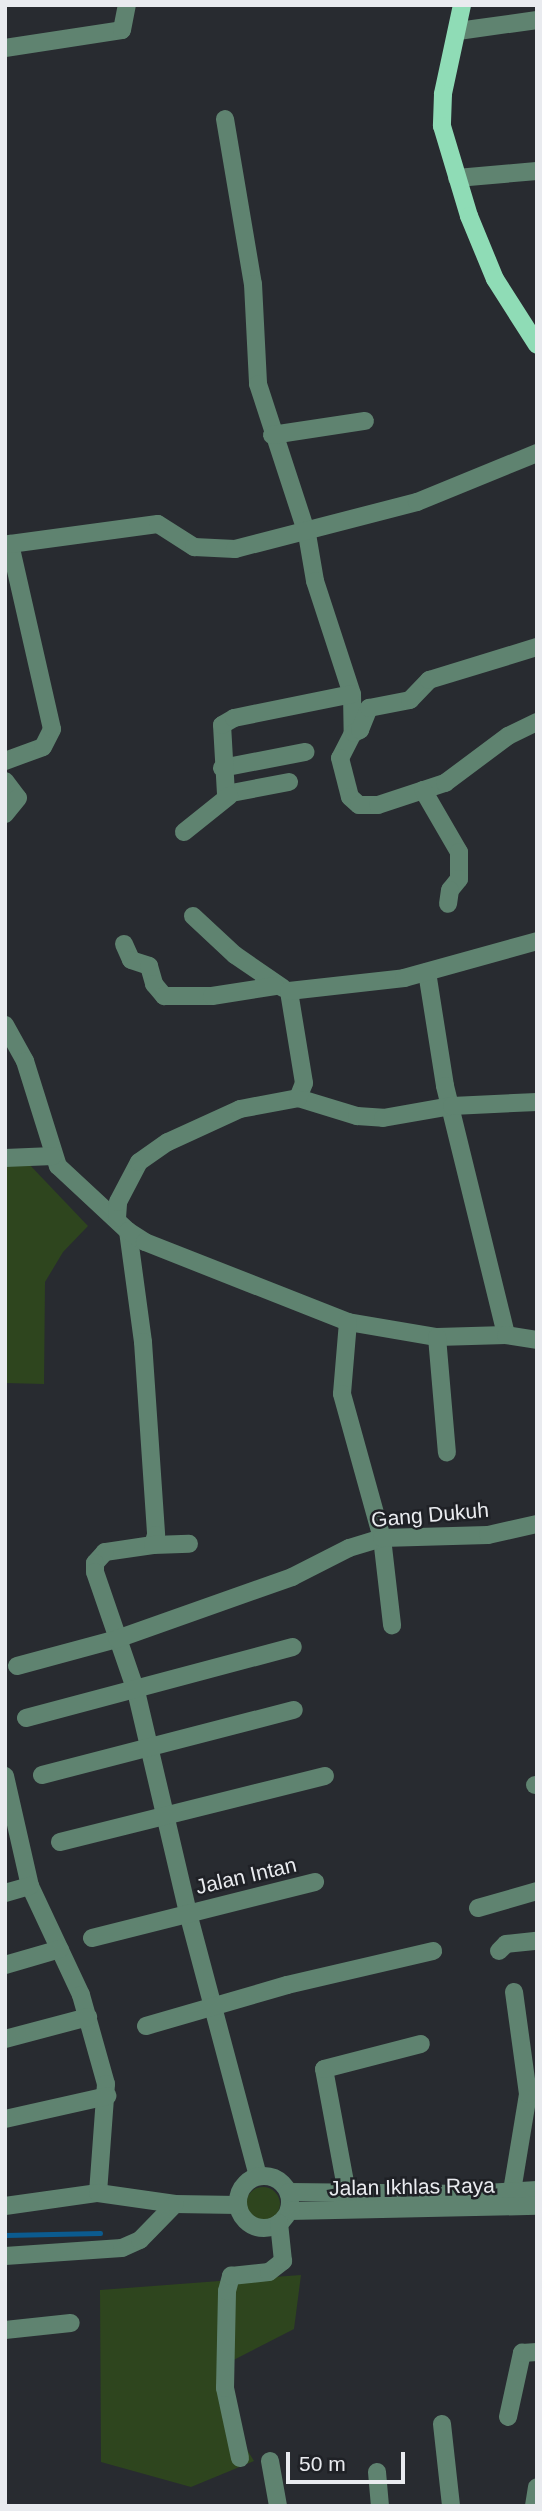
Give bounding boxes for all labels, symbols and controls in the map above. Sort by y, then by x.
street label: Gang Dukuh [370,1497,490,1533]
street label: Jalan Intan [193,1852,299,1900]
street label: Jalan Ikhlas Raya [329,2173,495,2201]
scale bar [290,2438,409,2482]
text: 50 m [299,2452,346,2475]

